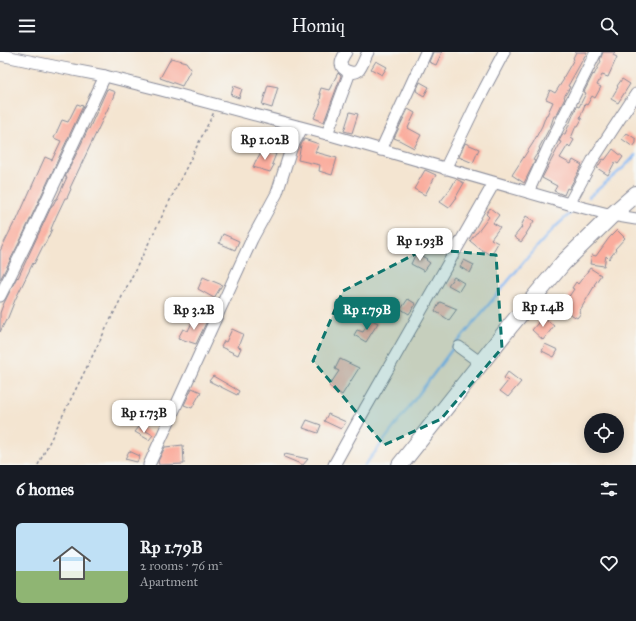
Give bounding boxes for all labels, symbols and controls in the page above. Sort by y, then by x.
icon: menu [16,15,38,37]
text: Homiq [291,15,345,37]
icon: search [598,15,620,37]
pin: Rp 1.02B [224,127,306,161]
text: Rp 1.02B [241,132,289,148]
pin: Rp 1.93B [379,228,461,262]
text: Rp 1.93B [396,233,444,249]
pin: Rp 1.4B [506,294,580,328]
pin: Rp 3.2B [157,297,231,331]
pin: Rp 1.79B [326,297,408,331]
text: Rp 1.4B [522,299,564,315]
text: Rp 3.2B [173,302,215,318]
text: Rp 1.79B [343,302,391,318]
pin: Rp 1.73B [103,400,185,434]
text: Rp 1.73B [121,405,167,421]
map controls [584,413,624,453]
button: locate [584,413,624,453]
icon: filters [598,478,620,500]
text: 6 homes [16,479,74,500]
text: Rp 1.79B [140,537,203,558]
icon: home [48,539,96,587]
icon: heart [598,552,620,574]
text: 2 rooms · 76 m² [140,558,222,574]
text: Apartment [140,574,198,590]

